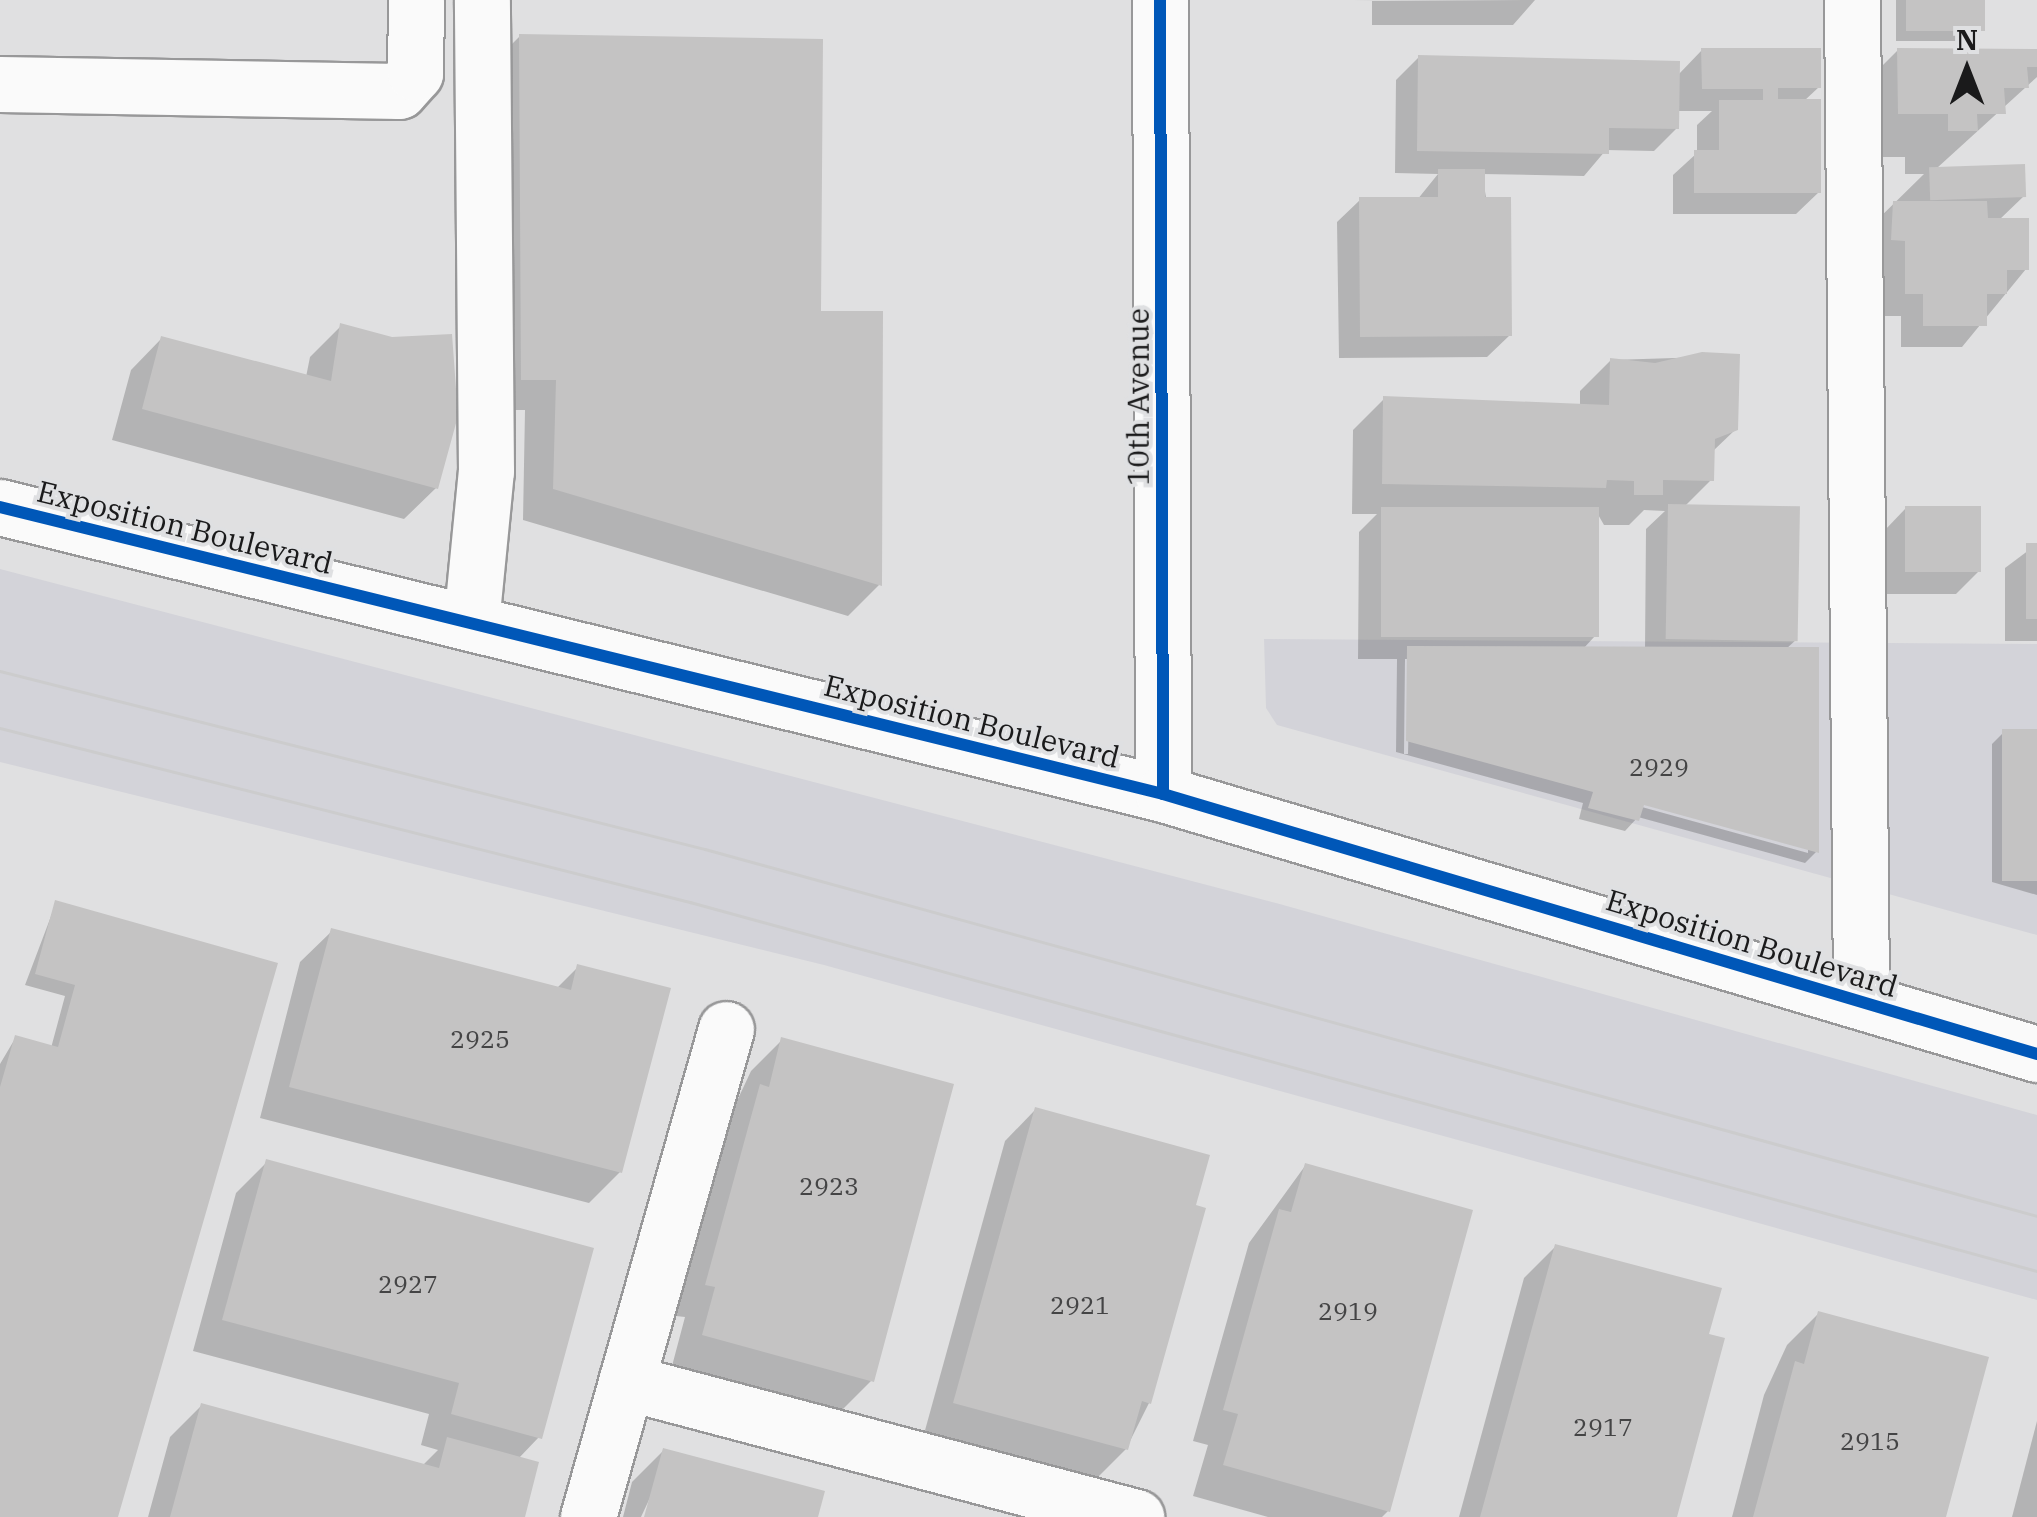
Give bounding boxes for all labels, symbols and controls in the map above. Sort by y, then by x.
north arrow [1917,20,2017,120]
text: N [1956,21,1978,58]
street label: 10th Avenue [1120,308,1156,486]
street label: Exposition Boulevard [34,473,336,581]
street label: Exposition Boulevard [821,667,1123,775]
house number: 2929 [1629,752,1689,782]
street label: Exposition Boulevard [1602,881,1902,1005]
house number: 2925 [450,1024,510,1054]
house number: 2923 [799,1171,859,1201]
house number: 2927 [378,1269,438,1299]
house number: 2921 [1050,1290,1110,1320]
house number: 2919 [1318,1296,1378,1326]
house number: 2917 [1573,1412,1633,1442]
house number: 2915 [1840,1426,1900,1456]

